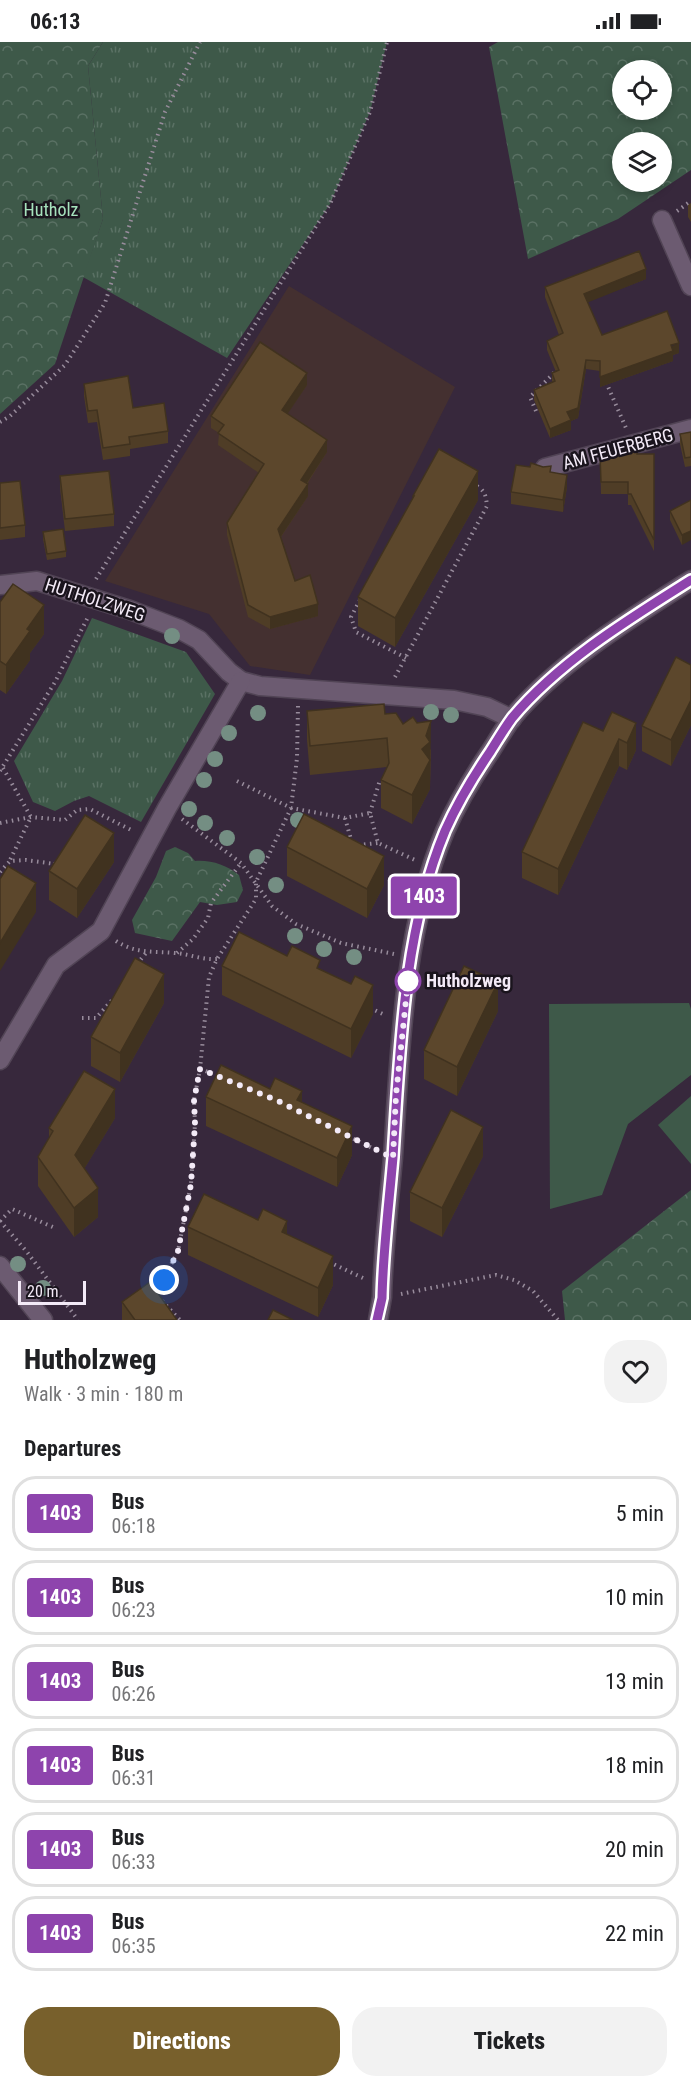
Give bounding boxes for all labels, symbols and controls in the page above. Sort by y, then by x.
text: 06:13 [30,9,81,34]
map controls [612,60,672,192]
button: locate [612,60,672,120]
button: layers [612,132,672,192]
park label: Hutholz [24,199,79,220]
street label: AM FEUERBERG [560,424,675,473]
street label: HUTHOLZWEG [43,573,148,626]
line badge: 1403 [382,876,466,916]
text: 1403 [403,884,445,908]
marker: Hutholzweg [395,968,421,994]
place label: Hutholzweg [426,970,511,991]
your location [149,1265,179,1295]
scale bar [18,1278,86,1306]
text: 20 m [27,1282,59,1301]
button: heart [604,1340,667,1403]
text: Hutholzweg [24,1343,157,1376]
text: Walk · 3 min · 180 m [24,1382,183,1406]
text: Departures [24,1436,121,1461]
text: Bus [111,1489,145,1514]
text: 1403 [39,1501,81,1525]
text: 5 min [616,1501,664,1526]
text: 06:18 [111,1514,156,1538]
text: Bus [111,1573,145,1598]
text: 1403 [39,1585,81,1609]
text: 10 min [605,1585,664,1610]
text: 06:23 [111,1598,156,1622]
text: Bus [111,1657,145,1682]
text: 1403 [39,1669,81,1693]
text: 13 min [605,1669,664,1694]
text: 06:26 [111,1682,156,1706]
text: Bus [111,1741,145,1766]
text: 1403 [39,1753,81,1777]
text: 18 min [605,1753,664,1778]
text: 06:31 [111,1766,156,1790]
text: Bus [111,1825,145,1850]
text: 1403 [39,1837,81,1861]
text: 20 min [605,1837,664,1862]
text: 06:33 [111,1850,156,1874]
text: Bus [111,1909,145,1934]
text: 1403 [39,1921,81,1945]
text: 22 min [605,1921,664,1946]
text: 06:35 [111,1934,156,1958]
button: Directions [24,2007,340,2076]
button: Tickets [352,2007,667,2076]

